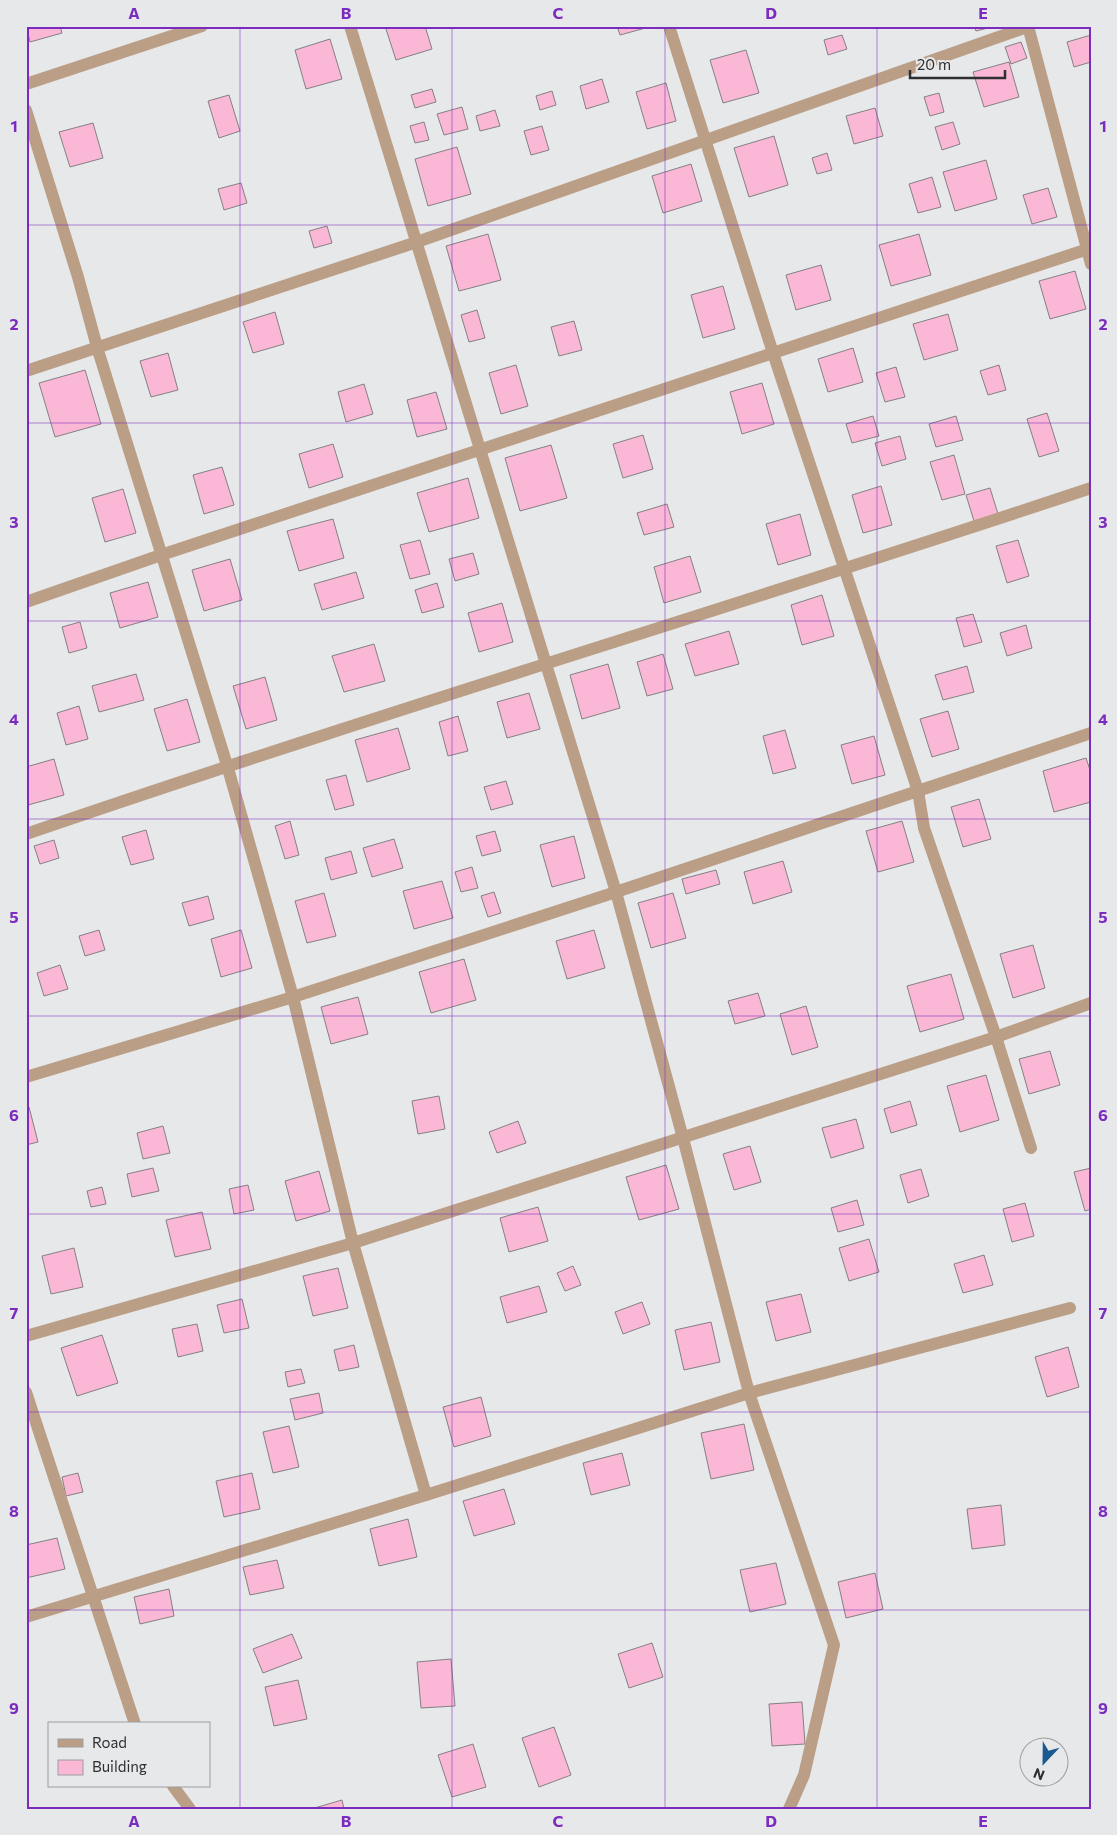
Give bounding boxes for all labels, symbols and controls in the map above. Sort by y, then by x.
text: A [128,3,140,22]
text: B [341,3,352,22]
text: C [553,3,564,22]
text: D [765,3,777,22]
text: E [978,3,988,22]
scale bar [910,48,1004,80]
text: 20 m [917,55,951,73]
text: 1 [10,116,18,135]
text: 1 [1099,116,1107,135]
text: 2 [9,314,19,333]
text: 2 [1098,314,1108,333]
text: 3 [9,512,19,531]
text: 3 [1098,512,1108,531]
text: 4 [9,709,19,728]
text: 4 [1098,709,1108,728]
text: 5 [9,907,19,926]
text: 5 [1098,907,1108,926]
text: 6 [9,1105,19,1124]
text: 6 [1098,1105,1108,1124]
text: 7 [10,1303,19,1322]
text: 7 [1099,1303,1108,1322]
text: 8 [9,1501,19,1520]
text: 8 [1098,1501,1108,1520]
text: 9 [9,1698,19,1717]
text: 9 [1098,1698,1108,1717]
legend [48,1722,210,1788]
text: Road [92,1733,127,1751]
north arrow [1020,1738,1070,1788]
text: Building [92,1757,147,1775]
text: N [1031,1765,1047,1784]
text: A [128,1811,140,1830]
text: B [341,1811,352,1830]
text: C [553,1811,564,1830]
text: D [765,1811,777,1830]
text: E [978,1811,988,1830]

